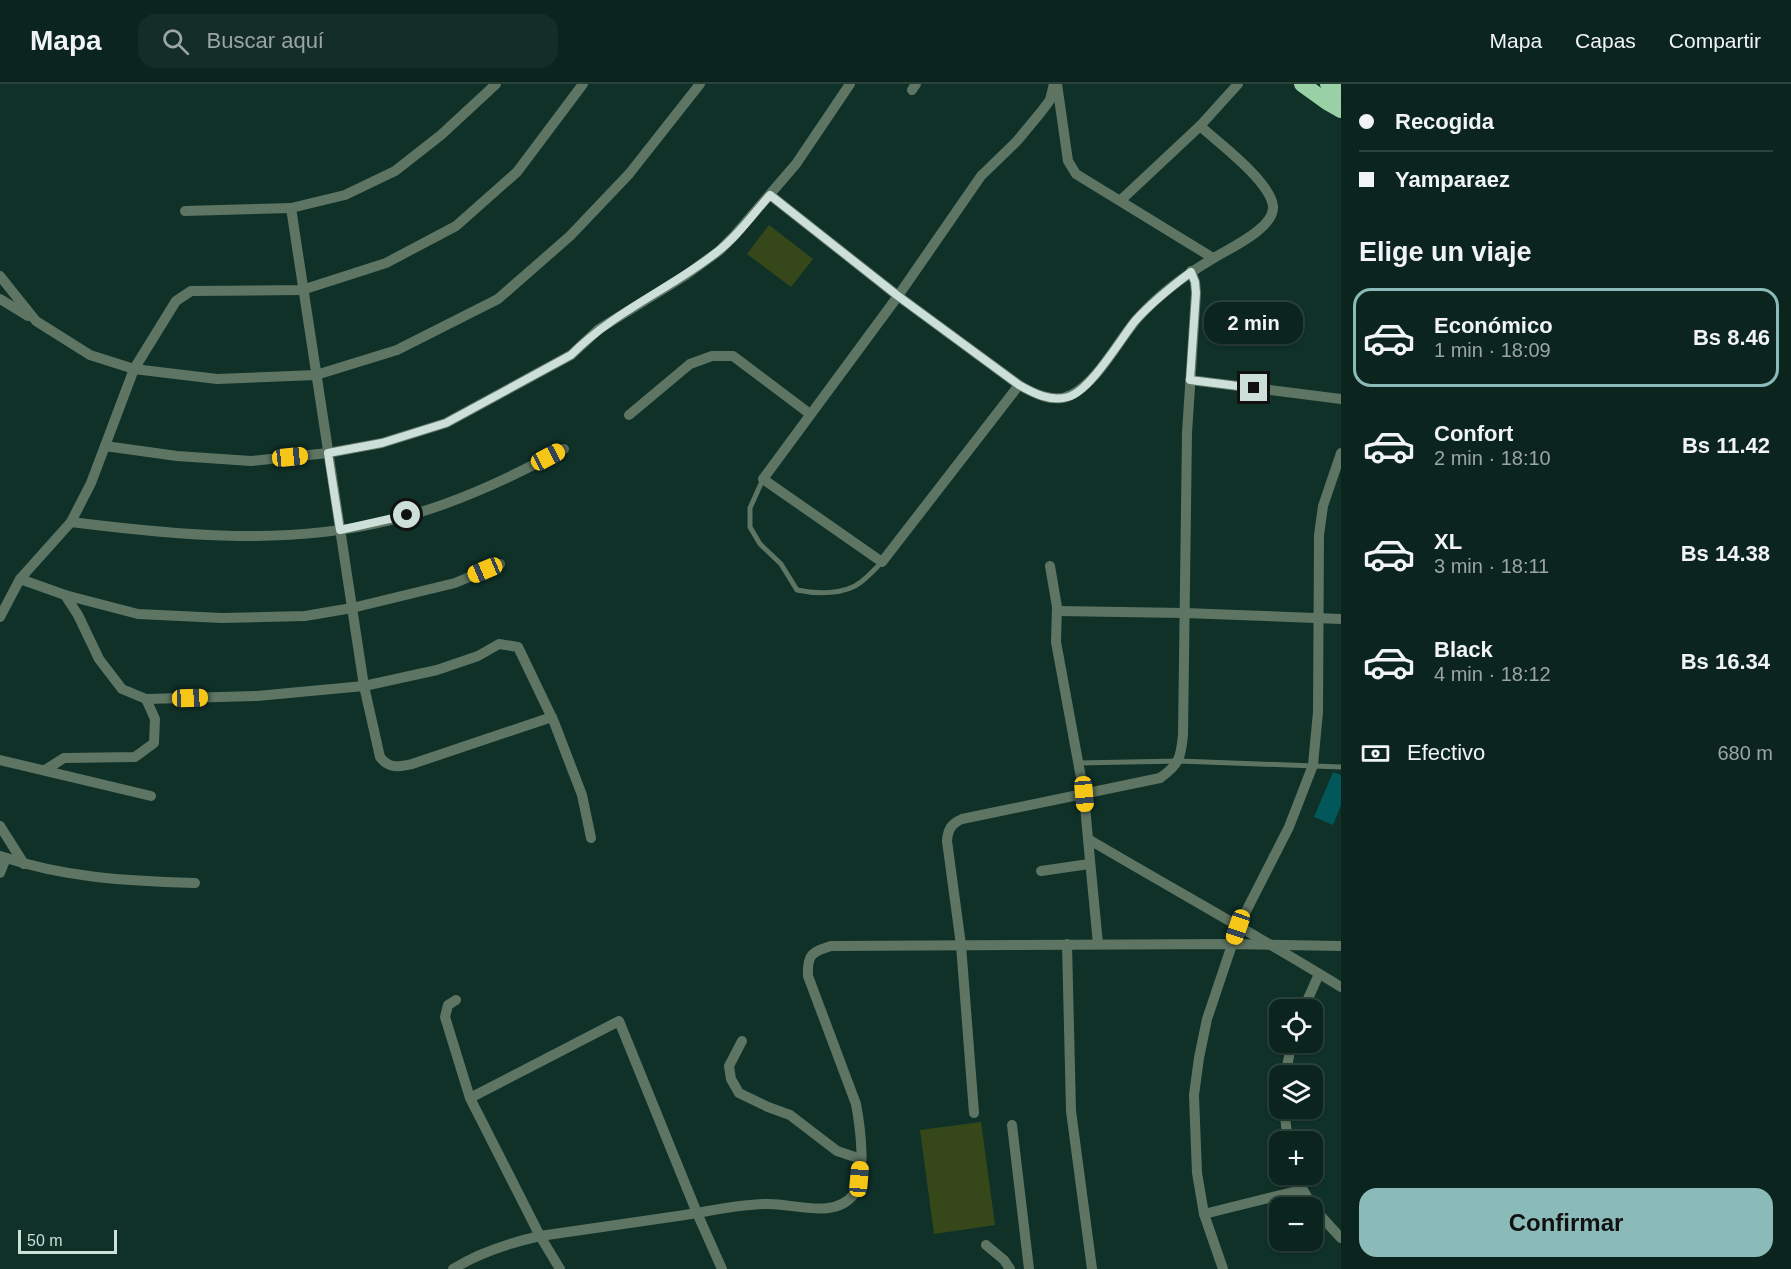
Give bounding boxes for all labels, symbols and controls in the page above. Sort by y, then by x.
search box [138,14,558,68]
text: Mapa [30,25,102,56]
icon: search [159,25,192,58]
text: Buscar aquí [207,28,324,53]
text: Mapa [1490,29,1542,52]
text: Capas [1575,29,1636,52]
text: Compartir [1669,29,1761,52]
text: Recogida [1395,109,1494,134]
text: Yamparaez [1395,167,1510,192]
text: Elige un viaje [1359,237,1532,267]
callout: 2 min [1204,301,1304,343]
icon: car [1362,311,1416,365]
text: 2 min [1227,312,1280,334]
text: Económico [1434,313,1553,338]
text: Bs 8.46 [1693,325,1770,350]
text: 1 min · 18:09 [1434,339,1551,361]
route end [1240,374,1267,401]
icon: car [1362,419,1416,473]
text: Confort [1434,421,1513,446]
text: Bs 11.42 [1682,433,1770,458]
car [528,441,568,473]
car [271,446,309,468]
text: 2 min · 18:10 [1434,447,1551,469]
route start [393,501,420,528]
icon: car [1362,527,1416,581]
text: XL [1434,529,1462,554]
text: Bs 14.38 [1681,541,1770,566]
car [465,555,505,585]
text: 3 min · 18:11 [1434,555,1549,577]
icon: car [1362,635,1416,689]
text: Black [1434,637,1493,662]
text: Bs 16.34 [1681,649,1770,674]
text: 4 min · 18:12 [1434,663,1551,685]
car [172,688,208,708]
icon: cash [1359,737,1392,770]
text: Efectivo [1407,740,1485,765]
text: 680 m [1717,742,1773,764]
car [1073,775,1095,813]
car [1224,907,1252,947]
map controls [1269,999,1323,1251]
button: locate [1269,999,1323,1053]
button: layers [1269,1065,1323,1119]
button: + [1269,1131,1323,1185]
car [848,1160,870,1198]
button: Confirmar [1359,1188,1773,1257]
button: − [1269,1197,1323,1251]
scale bar [18,1227,117,1254]
text: 50 m [27,1232,63,1249]

